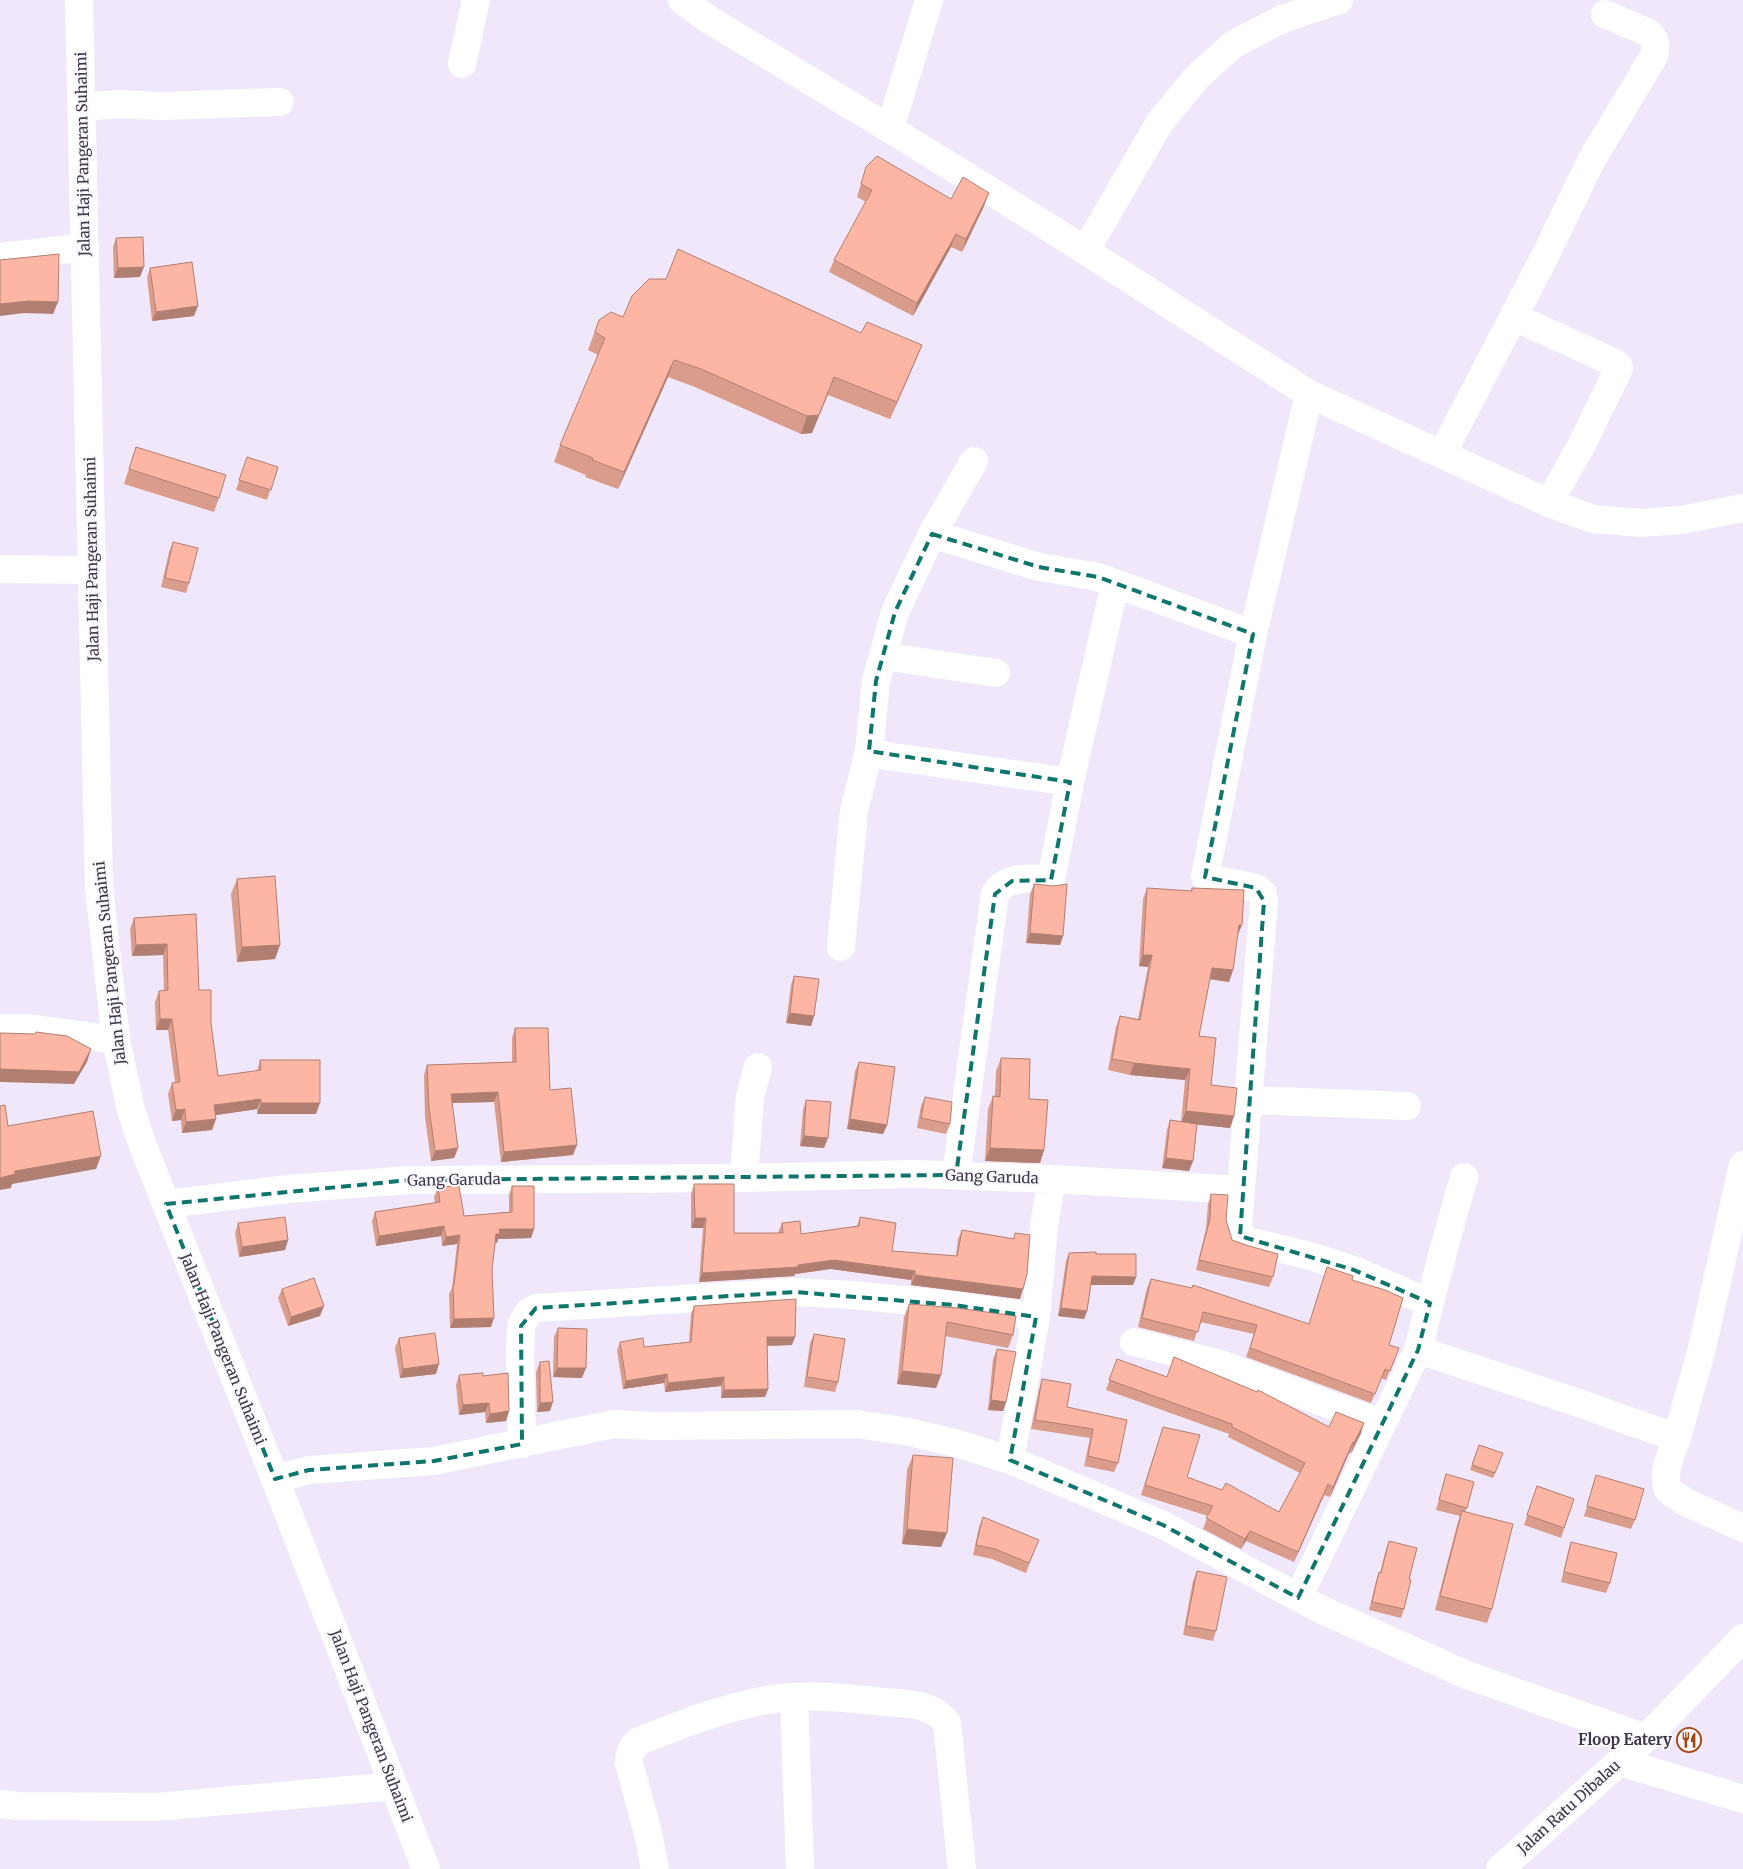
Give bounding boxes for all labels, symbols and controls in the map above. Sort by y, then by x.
street label: Jalan Haji Pangeran Suhaimi [71,51,94,258]
street label: Jalan Haji Pangeran Suhaimi [80,456,103,663]
street label: Jalan Haji Pangeran Suhaimi [89,860,130,1067]
street label: Gang Garuda [945,1165,1039,1188]
street label: Gang Garuda [407,1169,501,1190]
street label: Jalan Haji Pangeran Suhaimi [176,1249,271,1447]
street label: Jalan Haji Pangeran Suhaimi [326,1626,417,1825]
restaurant icon: Floop Eatery [1676,1727,1702,1753]
place label: Floop Eatery [1578,1730,1672,1749]
street label: Jalan Ratu Dibalau [1513,1755,1624,1858]

